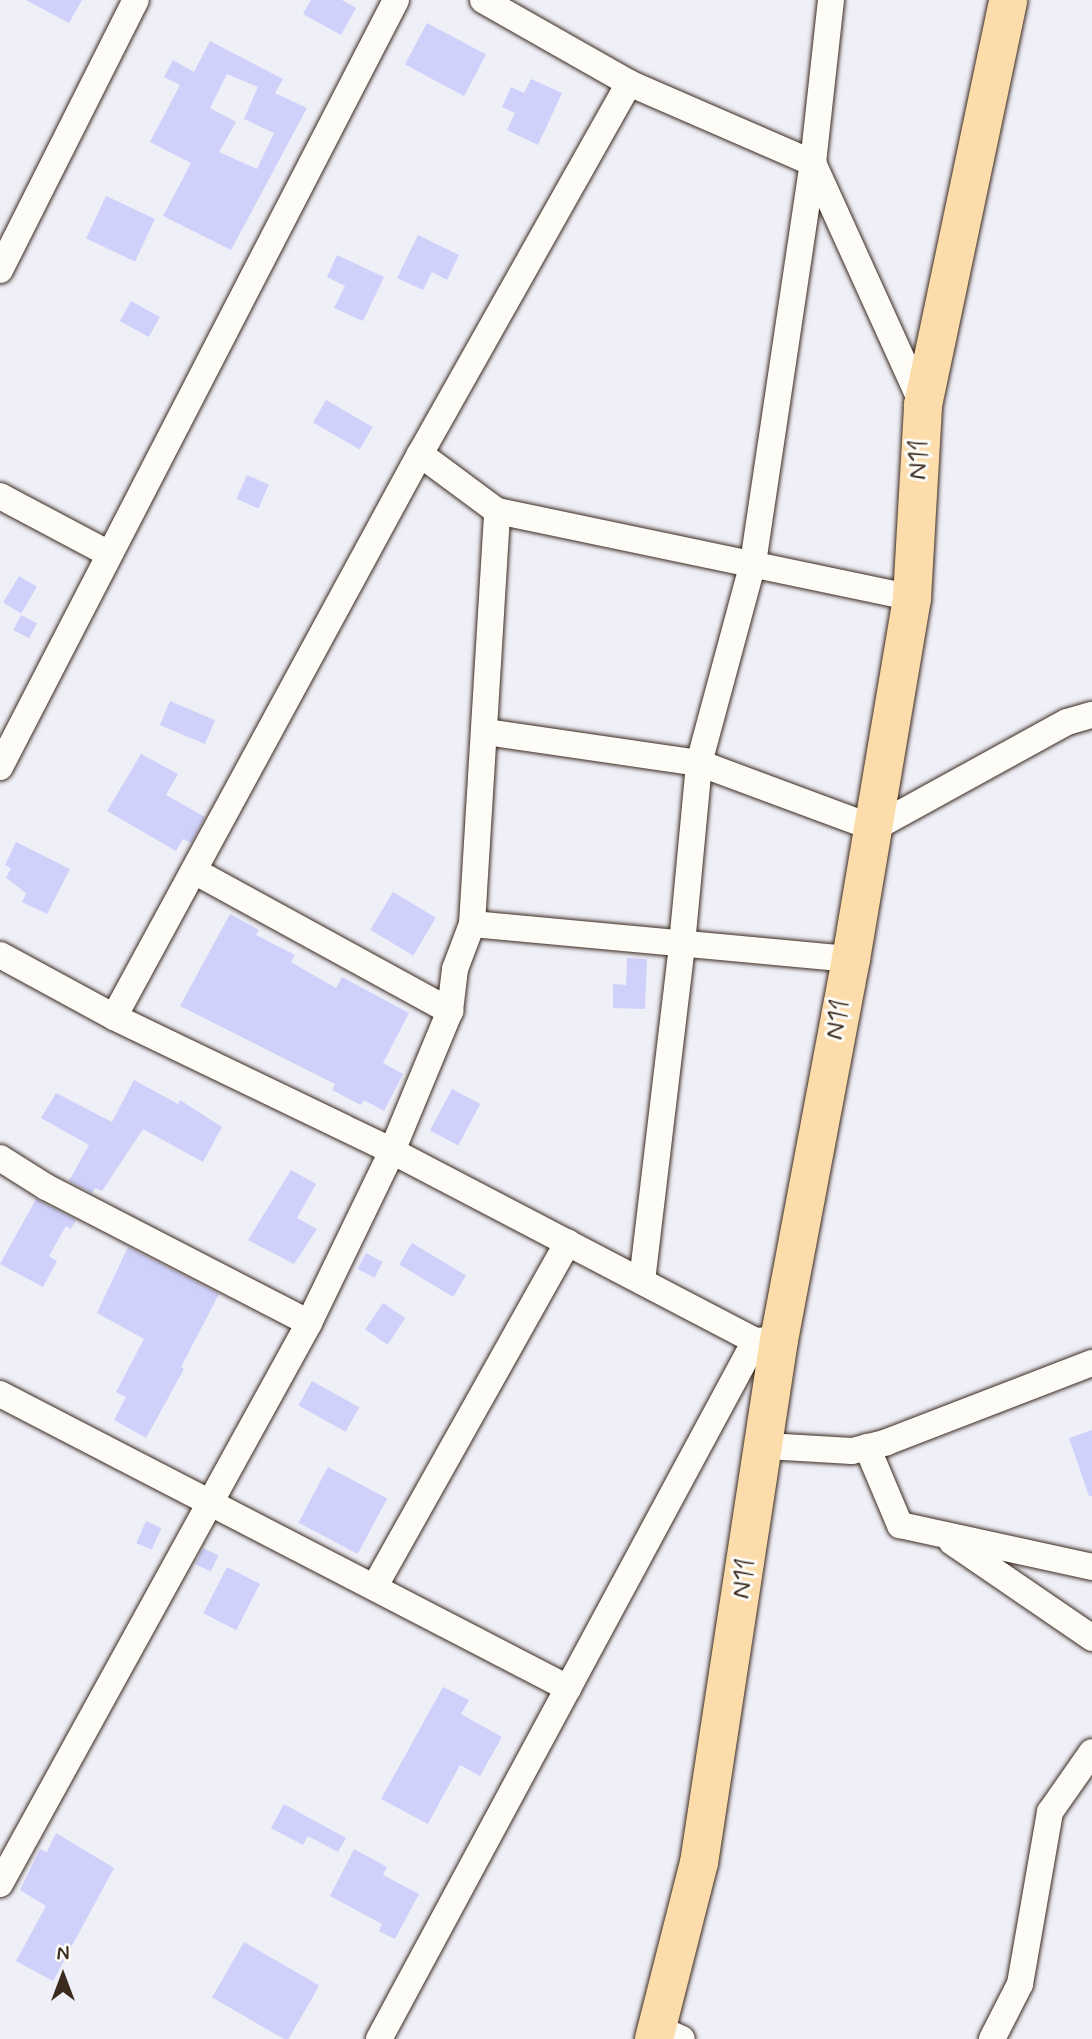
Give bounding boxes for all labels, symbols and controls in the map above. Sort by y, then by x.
street label: N11 [903,439,937,481]
street label: N11 [820,997,858,1043]
street label: N11 [726,1557,764,1601]
north arrow [28,1941,98,2011]
text: N [57,1942,69,1967]

